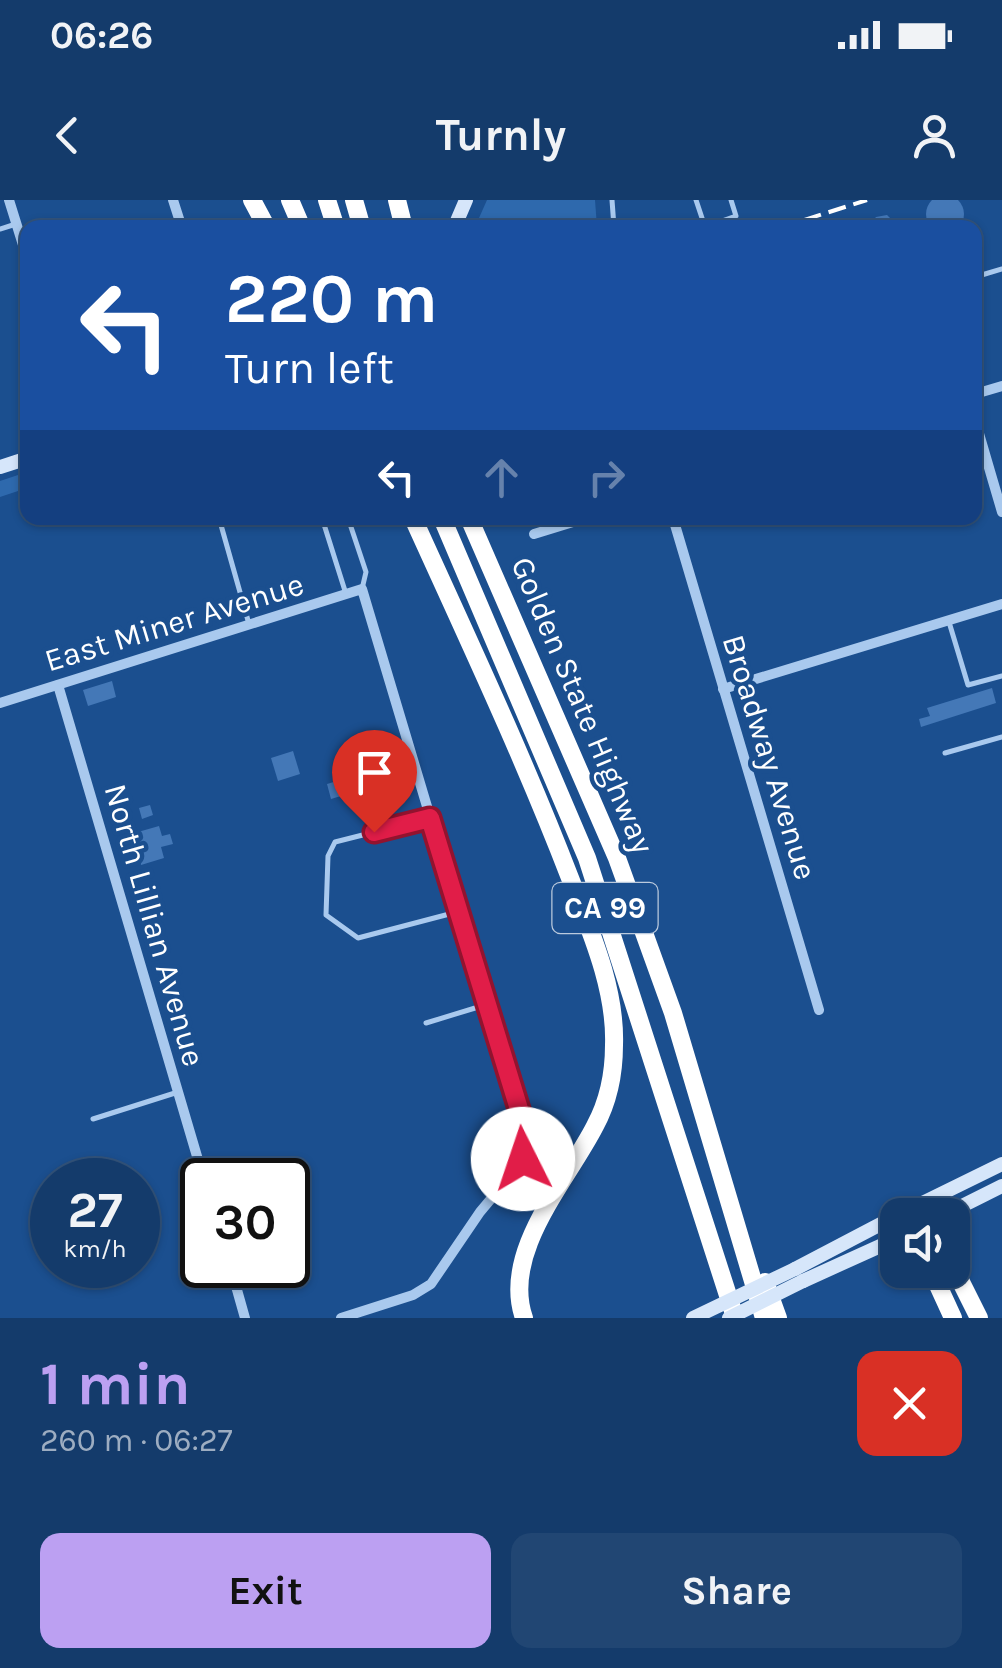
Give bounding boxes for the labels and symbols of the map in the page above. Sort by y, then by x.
street label: Golden State Highway [503,551,662,859]
street label: East Miner Avenue [40,565,308,679]
street label: Broadway Avenue [715,630,824,884]
pin [332,730,417,833]
street label: North Lillian Avenue [97,780,213,1070]
road number: CA 99 [552,883,658,933]
position arrow [471,1107,575,1211]
speed limit sign: 30 [180,1158,310,1288]

